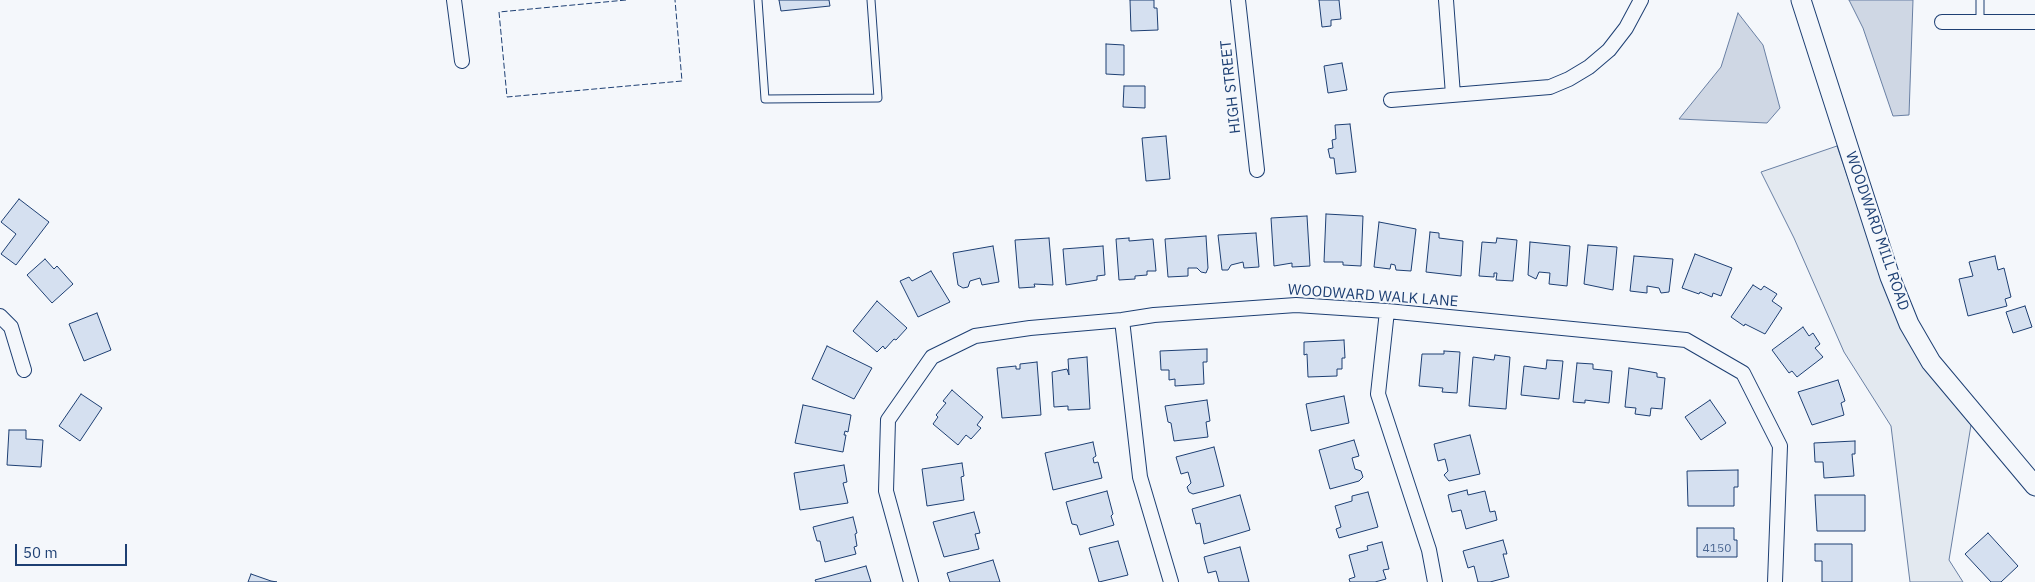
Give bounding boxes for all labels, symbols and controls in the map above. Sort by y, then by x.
street label: HIGH STREET [1217,39,1245,135]
street label: WOODWARD MILL ROAD [1841,149,1913,313]
street label: WOODWARD WALK LANE [1287,281,1459,311]
scale bar [18,534,130,566]
house number: 4150 [1703,542,1731,556]
text: 50 m [23,543,58,562]

